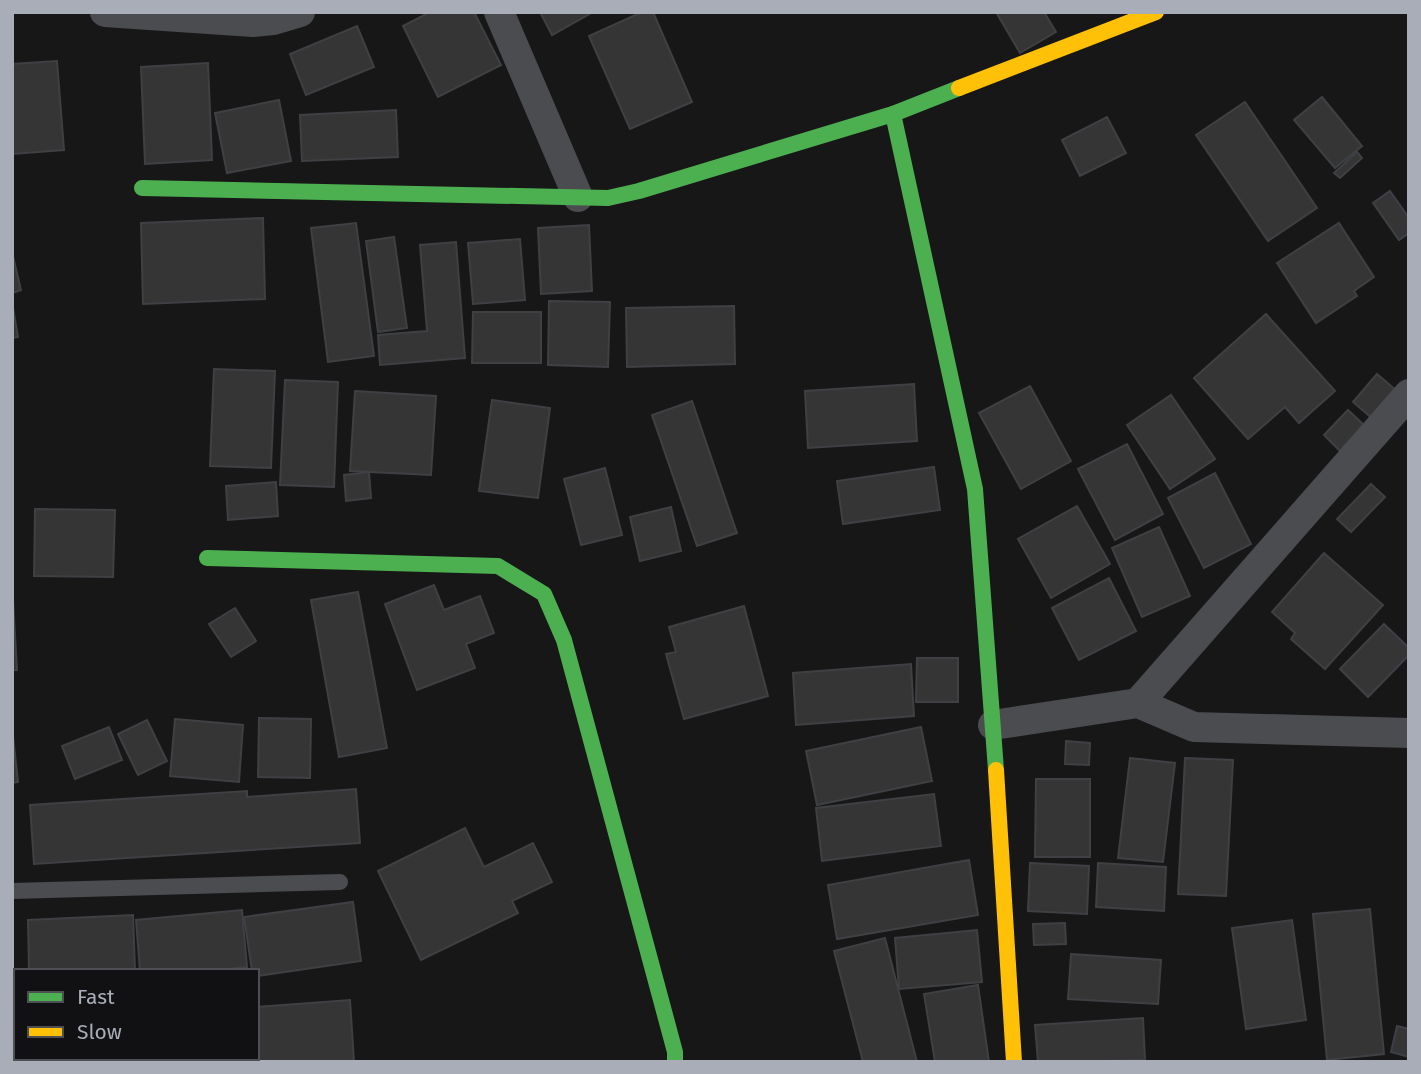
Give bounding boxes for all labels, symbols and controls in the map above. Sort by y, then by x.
legend [14,969,259,1060]
text: Fast [77,984,115,1010]
text: Slow [77,1019,122,1045]

